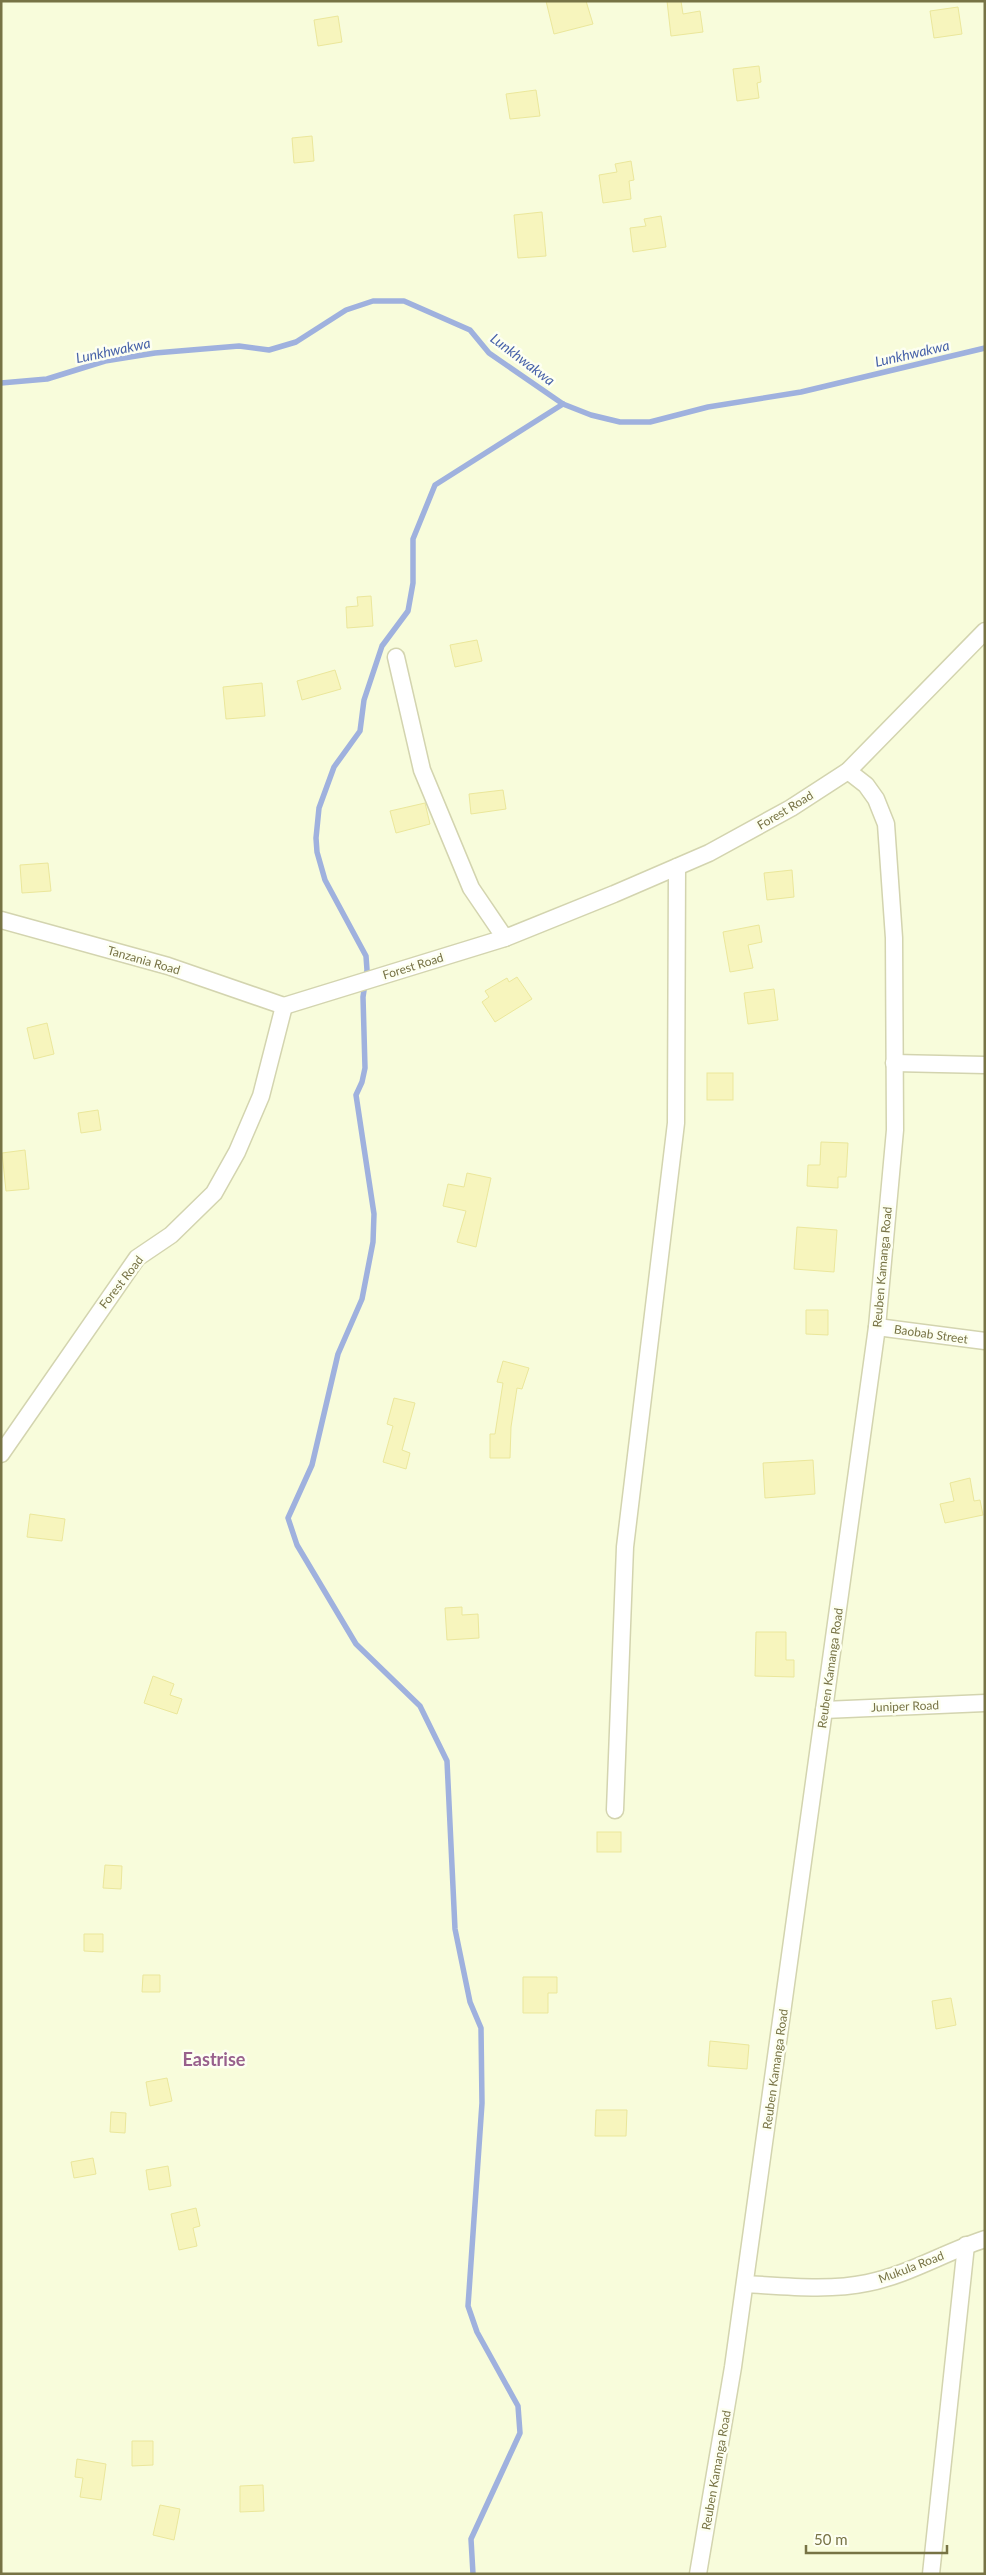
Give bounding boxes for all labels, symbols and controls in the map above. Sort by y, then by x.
water label: Lunkhwakwa [488,329,558,389]
water label: Lunkhwakwa [74,334,152,366]
water label: Lunkhwakwa [873,336,951,370]
street label: Forest Road [754,787,816,833]
street label: Tanzania Road [106,942,182,978]
street label: Forest Road [381,950,445,982]
street label: Reuben Kamanga Road [869,1206,895,1328]
street label: Forest Road [96,1253,146,1311]
street label: Baobab Street [893,1321,970,1347]
street label: Reuben Kamanga Road [814,1607,846,1729]
street label: Juniper Road [871,1697,939,1715]
street label: Reuben Kamanga Road [759,2008,791,2130]
district label: Eastrise [183,2048,246,2070]
street label: Mukula Road [876,2248,946,2286]
street label: Reuben Kamanga Road [698,2409,734,2531]
scale bar [806,2522,947,2554]
text: 50 m [814,2530,848,2548]

